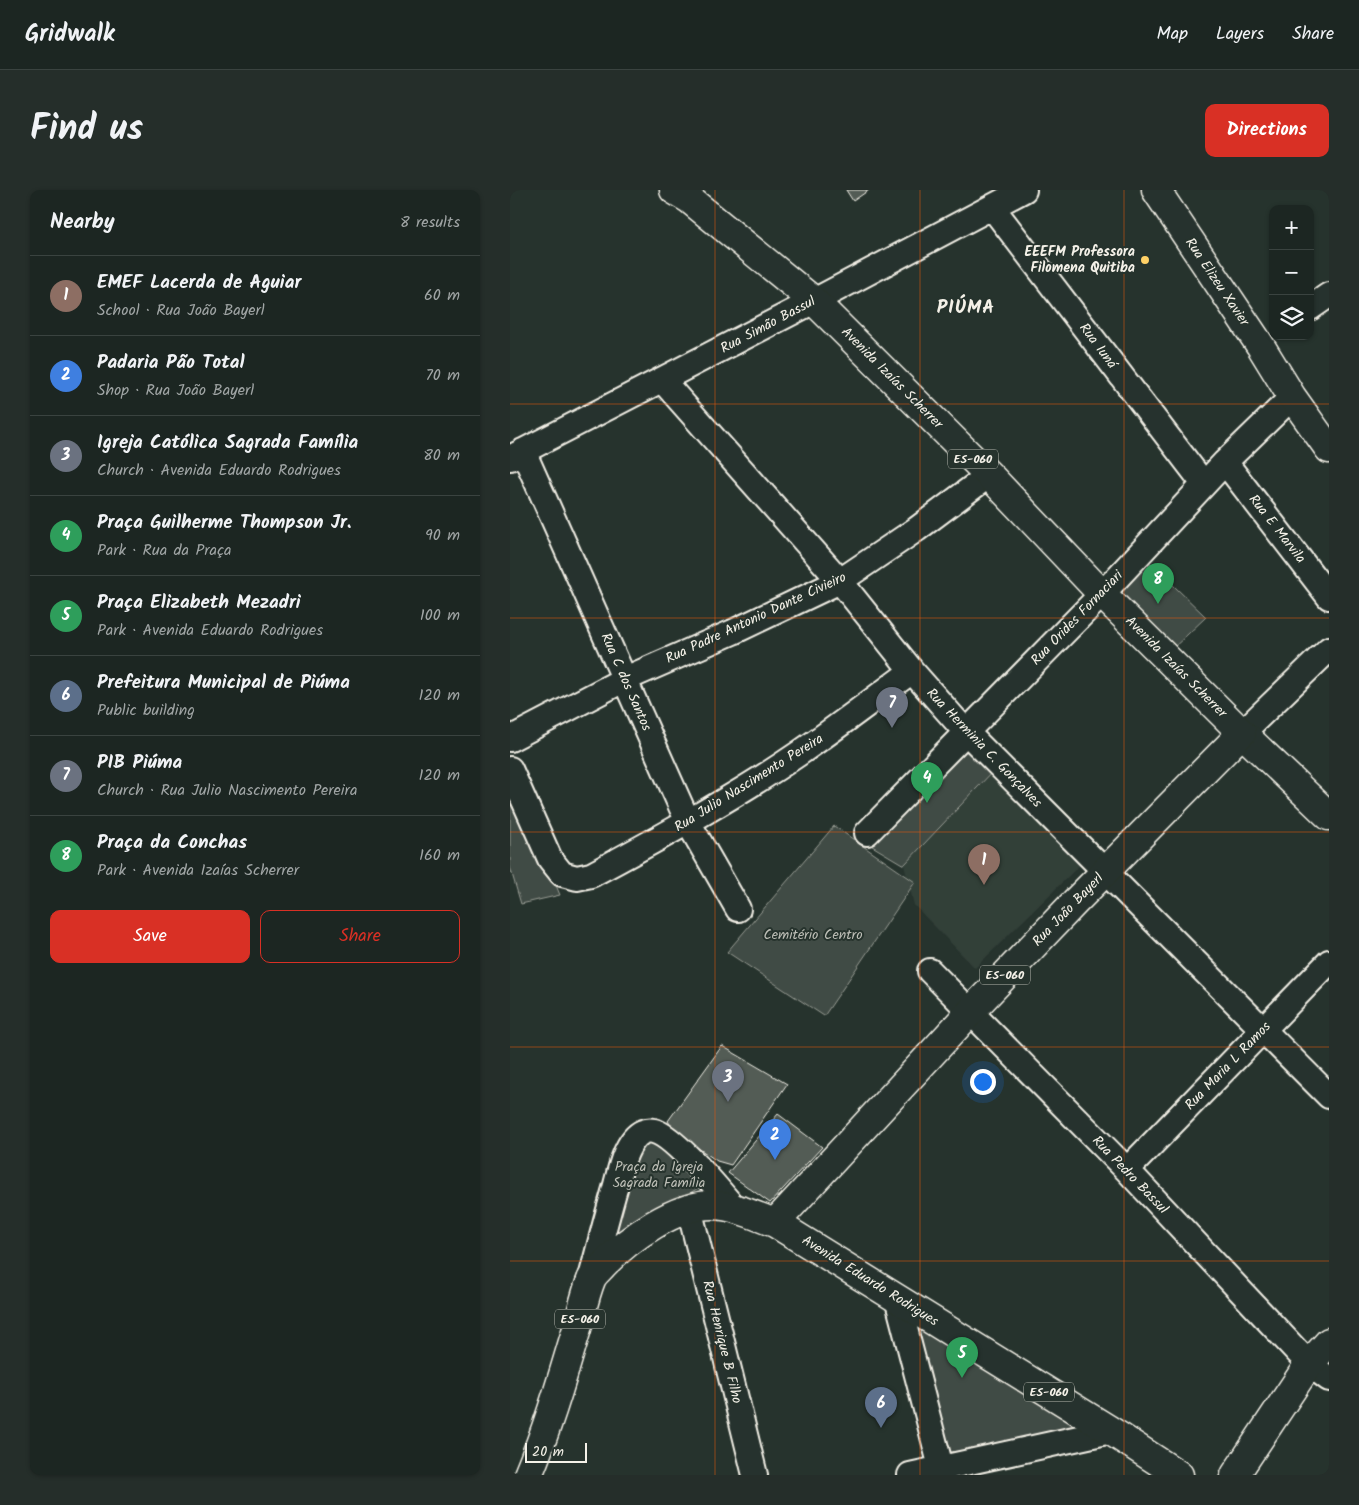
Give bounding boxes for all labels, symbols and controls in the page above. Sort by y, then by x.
text: Gridwalk [25,15,115,54]
text: Map [1157,20,1188,49]
text: Layers [1216,20,1264,49]
text: Share [1292,20,1334,49]
text: Find us [30,102,143,158]
button: Directions [1205,104,1329,157]
map controls [1269,205,1314,340]
button: + [1269,205,1314,250]
text: Nearby [50,206,115,239]
text: 8 results [400,210,460,235]
street label: Rua Elizeu Xavier [1179,233,1255,332]
place label: EEEFM Professora Filomena Quitiba [1025,241,1135,279]
button: − [1269,250,1314,295]
marker: EEEFM Professora Filomena Quitiba [1139,254,1151,266]
text: EMEF Lacerda de Aguiar [97,268,301,298]
text: 1 [64,283,68,308]
text: 60 m [424,283,460,308]
street label: Rua Simão Bassul [716,290,820,359]
district label: PIÚMA [937,293,995,323]
button: layers [1269,295,1314,340]
text: School · Rua João Bayerl [97,298,265,323]
street label: Rua Iuná [1073,319,1123,375]
street label: Avenida Izaías Scherrer [836,322,949,435]
text: Padaria Pão Total [97,348,244,378]
text: 2 [61,363,71,388]
text: 70 m [425,363,460,388]
text: Shop · Rua João Bayerl [97,378,254,403]
text: Igreja Católica Sagrada Família [97,428,358,458]
text: 3 [62,443,70,468]
text: 80 m [423,443,460,468]
road number: ES-060 [948,450,998,468]
text: Church · Avenida Eduardo Rodrigues [97,458,341,483]
street label: Rua E Marvila [1243,490,1311,568]
text: Praça Guilherme Thompson Jr. [97,508,351,538]
text: 4 [62,523,70,548]
text: 90 m [425,523,460,548]
text: Park · Rua da Praça [97,538,232,563]
pin: 8 [1142,563,1174,604]
street label: Rua Orides Fornaciari [1026,565,1129,671]
street label: Rua Padre Antonio Dante Civieiro [662,566,850,670]
text: Praça Elizabeth Mezadri [97,588,301,618]
text: 5 [62,603,70,628]
text: 100 m [420,603,460,628]
street label: Avenida Izaías Scherrer [1120,611,1233,724]
text: Park · Avenida Eduardo Rodrigues [97,618,323,643]
street label: Rua C dos Santos [595,629,657,735]
text: Prefeitura Municipal de Piúma [97,668,350,698]
text: 6 [62,683,70,708]
text: 120 m [419,683,460,708]
street label: Rua Herminia C. Gonçalves [921,683,1047,813]
pin: 7 [876,687,908,728]
text: Public building [97,698,195,723]
street label: Rua Julio Nascimento Pereira [670,728,828,838]
text: PIB Piúma [97,748,182,778]
pin: 4 [911,762,943,803]
text: 7 [62,763,70,788]
text: 120 m [419,763,460,788]
text: Church · Rua Julio Nascimento Pereira [97,778,357,803]
text: Praça da Conchas [97,828,247,858]
text: 8 [61,843,71,868]
text: 160 m [419,843,460,868]
pin: 1 [968,844,1000,885]
text: Park · Avenida Izaías Scherrer [97,858,299,883]
street label: Rua João Bayerl [1027,868,1109,952]
button: Save [50,910,250,963]
button: Share [260,910,460,963]
park label: Cemitério Centro [763,924,863,946]
road number: ES-060 [980,966,1030,984]
street label: Rua Maria L Ramos [1180,1017,1276,1115]
pin: 3 [712,1061,744,1102]
your location [970,1069,996,1095]
pin: 2 [759,1119,791,1160]
street label: Rua Pedro Bassul [1087,1131,1174,1220]
park label: Praça da Igreja Sagrada Família [613,1156,705,1194]
street label: Avenida Eduardo Rodrigues [797,1230,943,1332]
street label: Rua Henrique B Filho [696,1278,748,1406]
road number: ES-060 [555,1310,605,1328]
pin: 5 [946,1337,978,1378]
road number: ES-060 [1024,1382,1074,1402]
pin: 6 [865,1387,897,1428]
scale bar [525,1440,588,1463]
text: 20 m [532,1441,564,1463]

